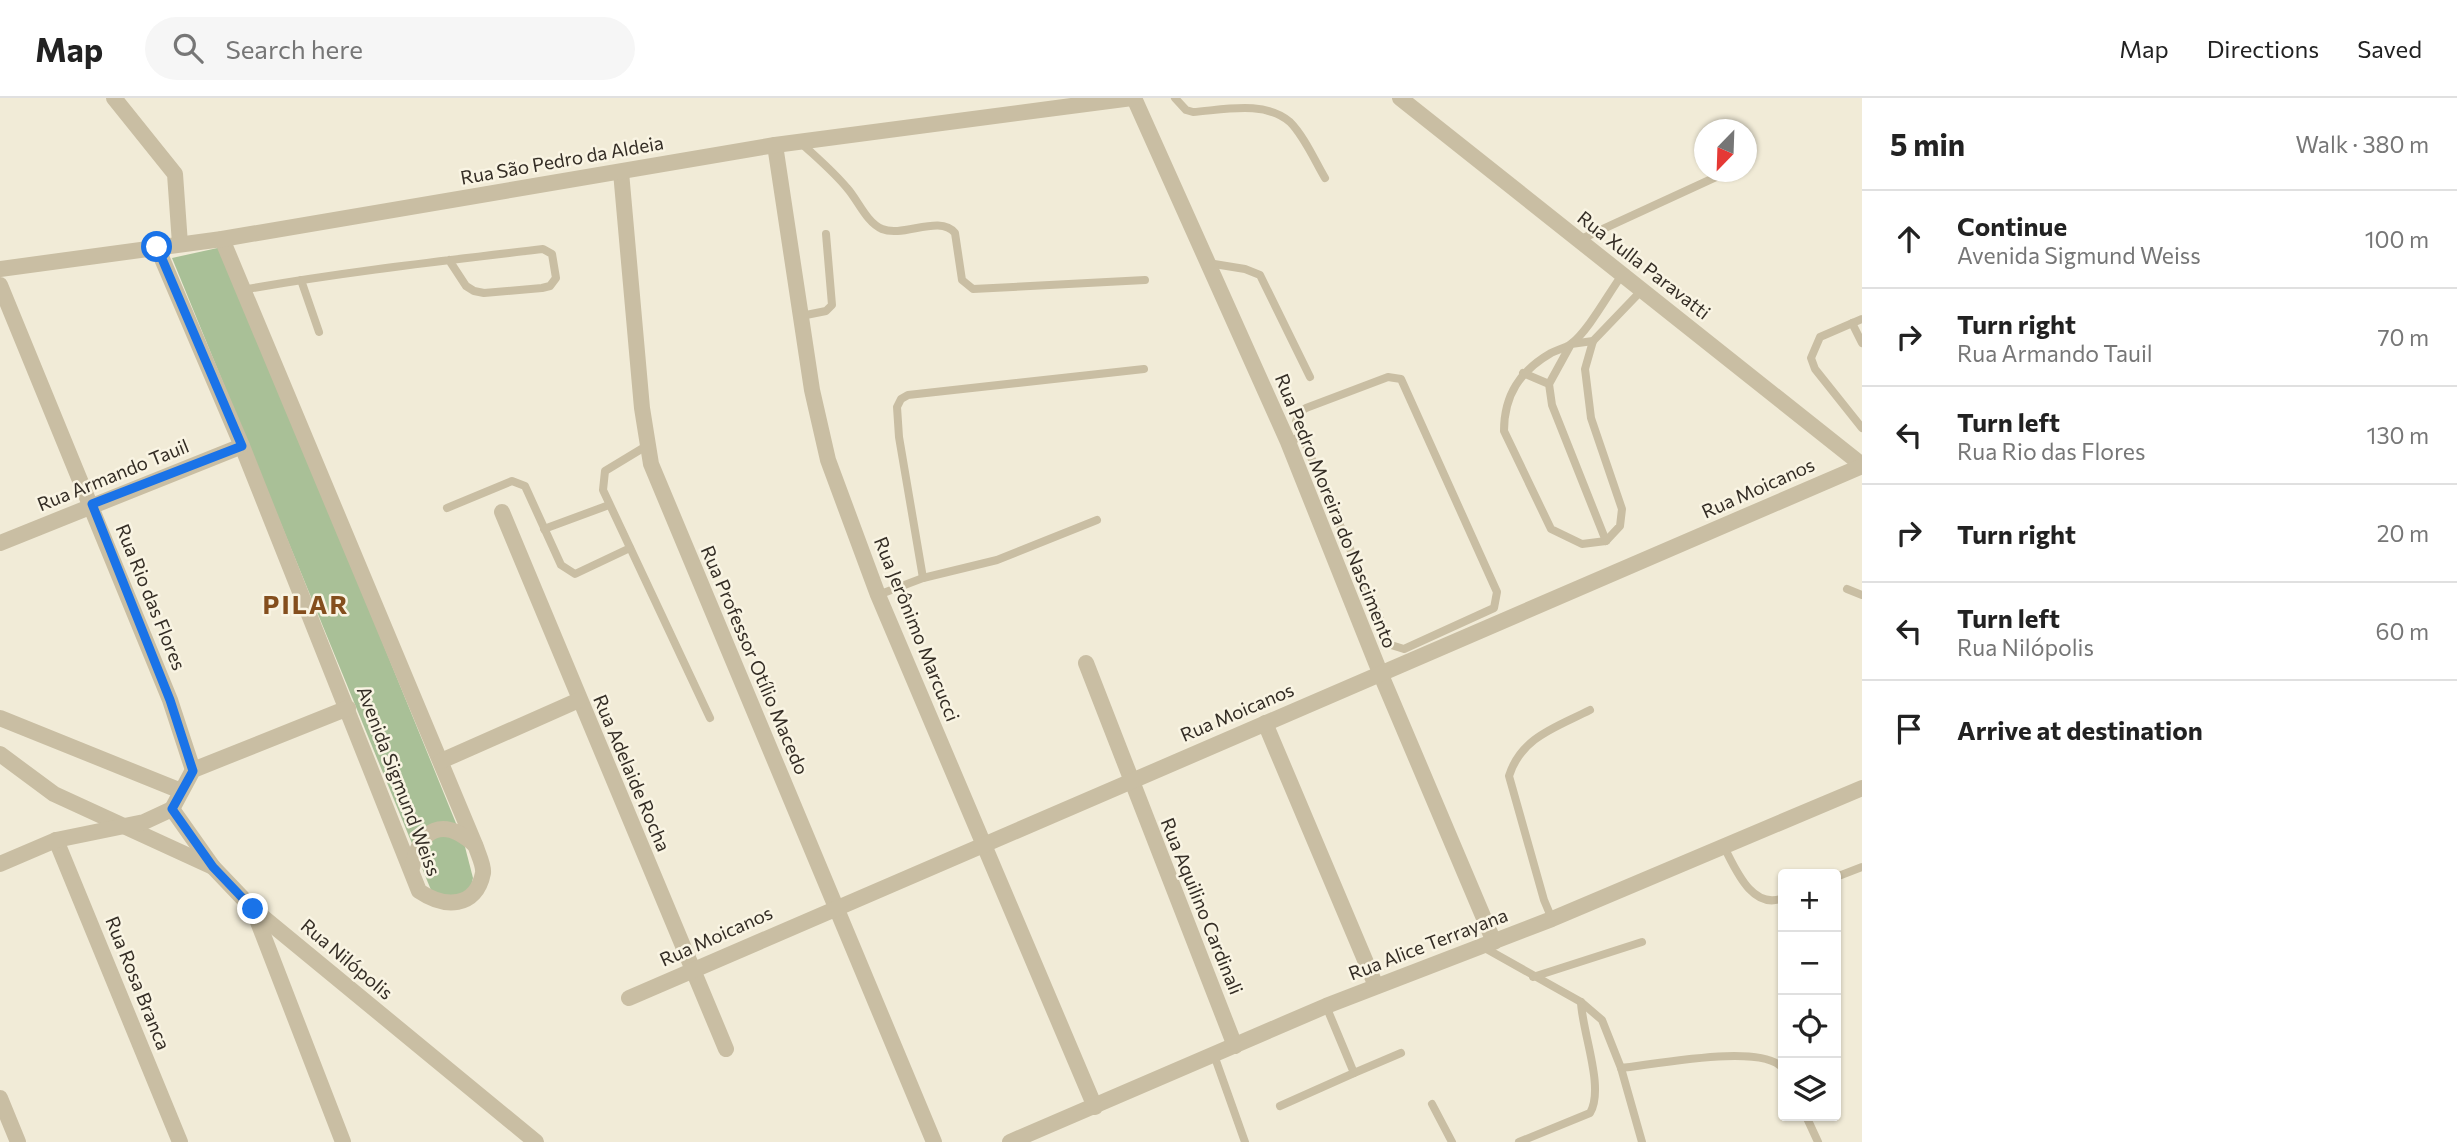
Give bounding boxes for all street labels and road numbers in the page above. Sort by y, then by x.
street label: Rua São Pedro da Aldeia [459,130,665,189]
street label: Rua Xulla Paravatti [1573,206,1715,324]
street label: Rua Pedro Moreira do Nascimento [1271,370,1402,651]
street label: Rua Armando Tauil [34,434,192,515]
street label: Rua Moicanos [1698,452,1818,523]
street label: Rua Rio das Flores [112,520,191,673]
street label: Rua Jerônimo Marcucci [870,533,965,725]
street label: Rua Professor Otílio Macedo [697,542,814,778]
street label: Rua Moicanos [1177,677,1297,746]
street label: Avenida Sigmund Weiss [353,683,446,879]
street label: Rua Adelaide Rocha [589,691,676,855]
street label: Rua Aquilino Cardinali [1157,814,1248,997]
street label: Rua Moicanos [656,900,776,971]
street label: Rua Alice Terrayana [1345,903,1511,984]
street label: Rua Rosa Branca [101,913,176,1053]
street label: Rua Nilópolis [297,913,398,1004]

